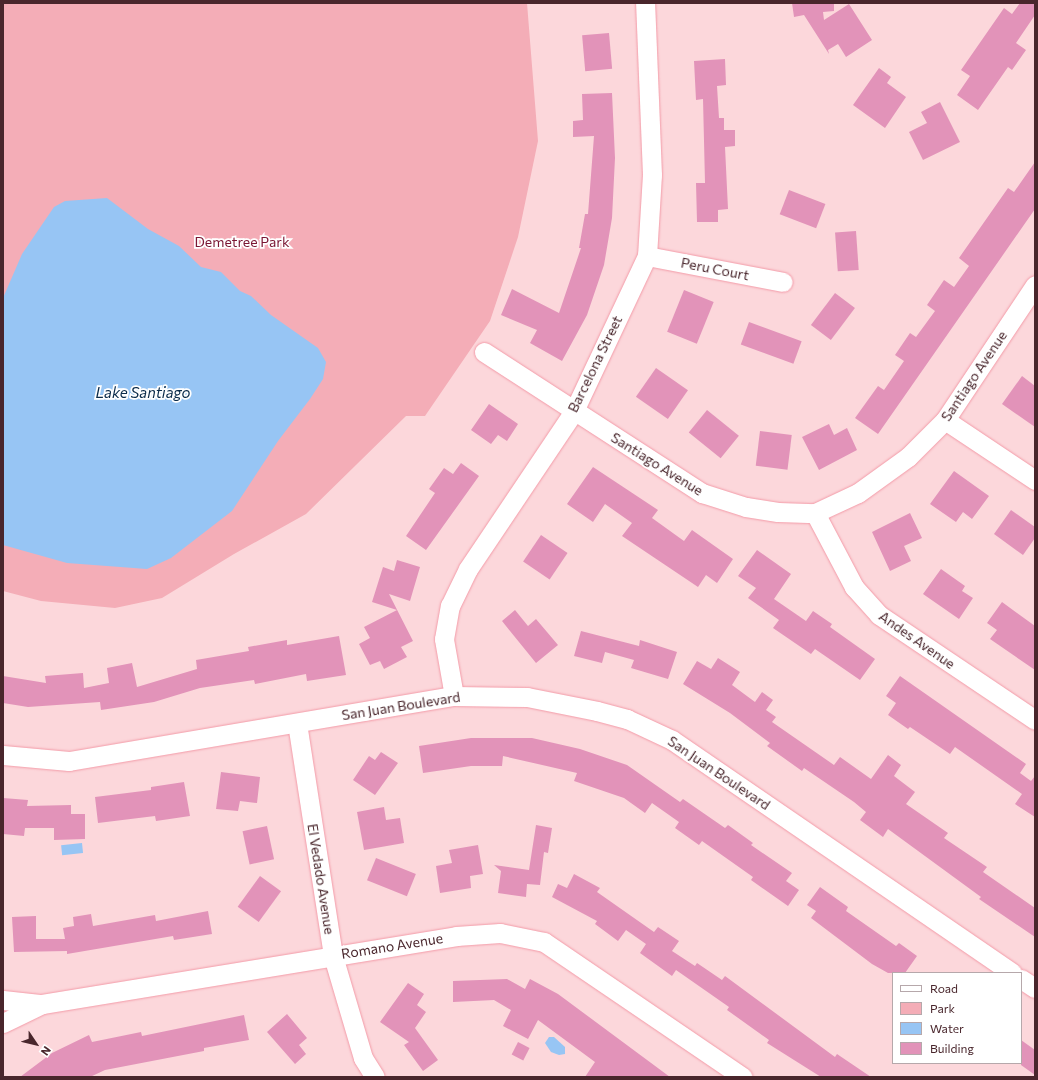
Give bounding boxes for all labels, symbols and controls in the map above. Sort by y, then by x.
park label: Demetree Park [194,234,290,250]
street label: Peru Court [679,254,751,284]
street label: Barcelona Street [564,313,626,415]
street label: Santiago Avenue [938,328,1010,424]
water label: Lake Santiago [95,384,191,402]
street label: Santiago Avenue [608,429,706,499]
street label: Andes Avenue [876,608,958,672]
street label: San Juan Boulevard [340,688,462,724]
street label: San Juan Boulevard [665,733,773,813]
street label: El Vedado Avenue [304,822,338,936]
street label: Romano Avenue [340,930,444,962]
legend [892,972,1022,1064]
text: Road [930,981,958,995]
text: Park [930,1001,955,1015]
text: Water [930,1021,964,1035]
north arrow [16,1024,56,1064]
text: Building [930,1041,974,1055]
text: N [39,1044,54,1058]

